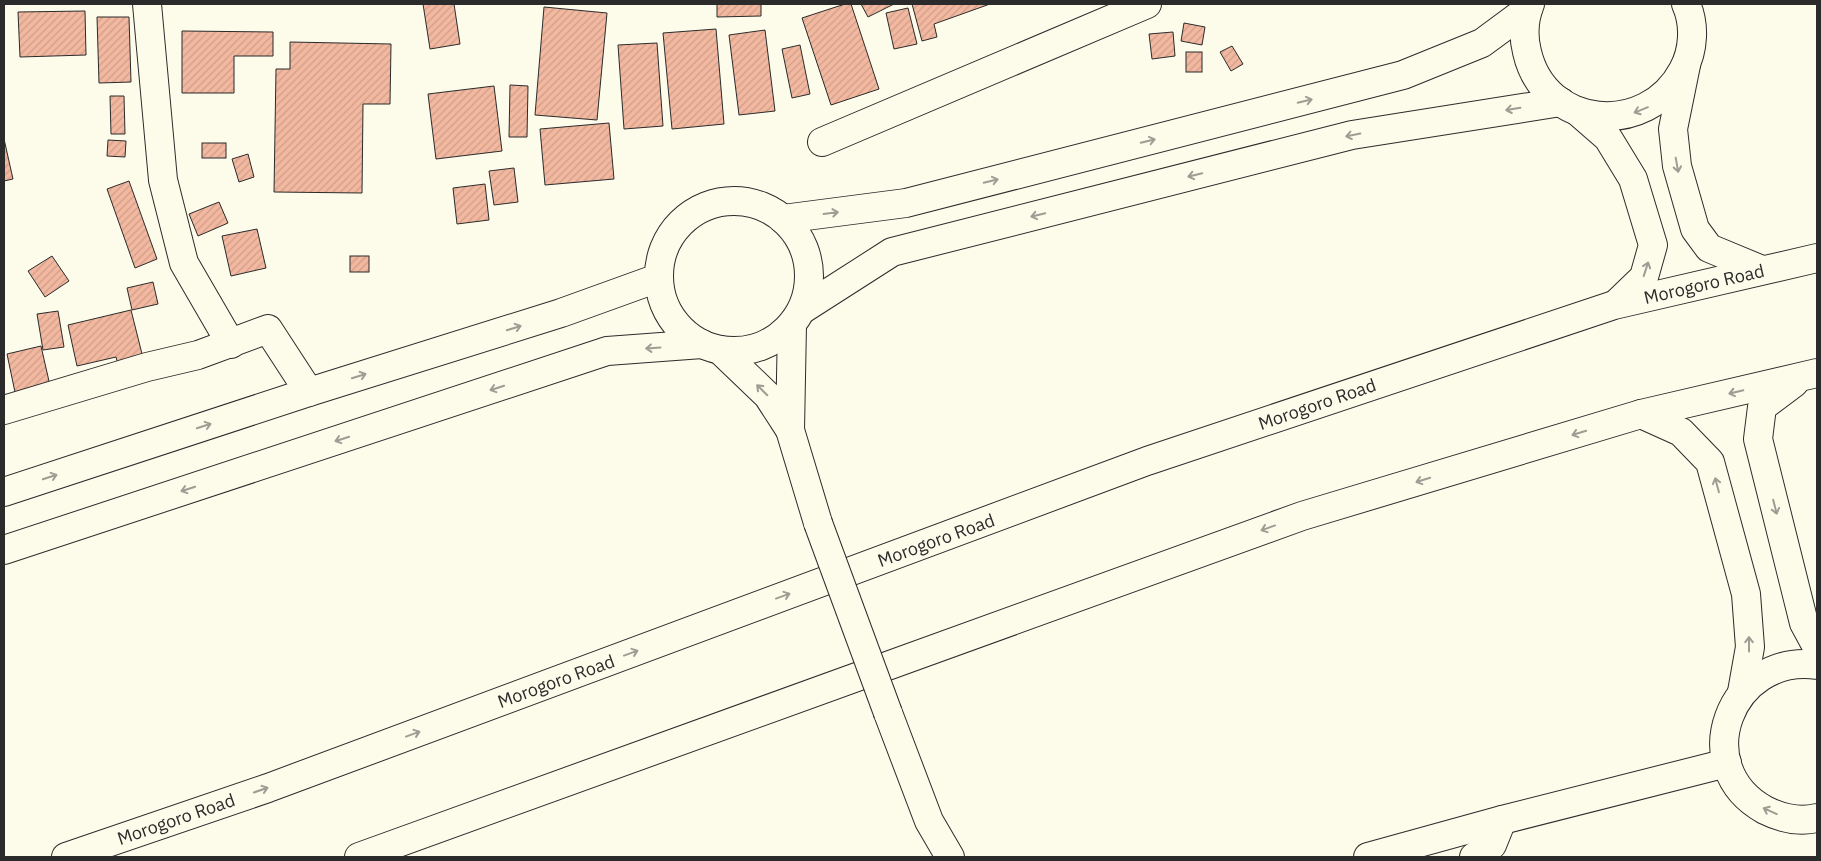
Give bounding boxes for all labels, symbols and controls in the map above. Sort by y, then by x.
one-way arrow [1297,95,1313,105]
one-way arrow [1505,105,1521,115]
one-way arrow [1634,106,1649,115]
one-way arrow [1345,131,1361,140]
one-way arrow [1140,136,1156,145]
one-way arrow [1673,156,1683,172]
one-way arrow [1188,171,1204,180]
one-way arrow [982,176,998,186]
one-way arrow [823,208,839,218]
one-way arrow [1030,211,1046,221]
street label: Morogoro Road [1641,259,1767,309]
one-way arrow [1642,262,1651,277]
one-way arrow [506,322,522,332]
one-way arrow [645,343,661,353]
one-way arrow [351,371,366,380]
street label: Morogoro Road [1255,373,1379,435]
one-way arrow [489,384,505,393]
one-way arrow [756,384,768,396]
one-way arrow [1728,388,1744,397]
one-way arrow [196,421,212,430]
one-way arrow [1571,428,1587,438]
one-way arrow [335,434,351,444]
one-way arrow [42,471,58,481]
one-way arrow [1415,475,1431,485]
one-way arrow [1711,478,1721,494]
one-way arrow [180,485,196,495]
one-way arrow [1771,498,1780,514]
street label: Morogoro Road [874,508,998,572]
one-way arrow [1261,524,1276,533]
one-way arrow [775,591,791,600]
one-way arrow [1744,636,1754,652]
one-way arrow [623,648,638,657]
street label: Morogoro Road [494,649,618,713]
one-way arrow [405,729,420,738]
one-way arrow [252,785,268,794]
street label: Morogoro Road [114,788,238,850]
one-way arrow [1763,806,1778,816]

